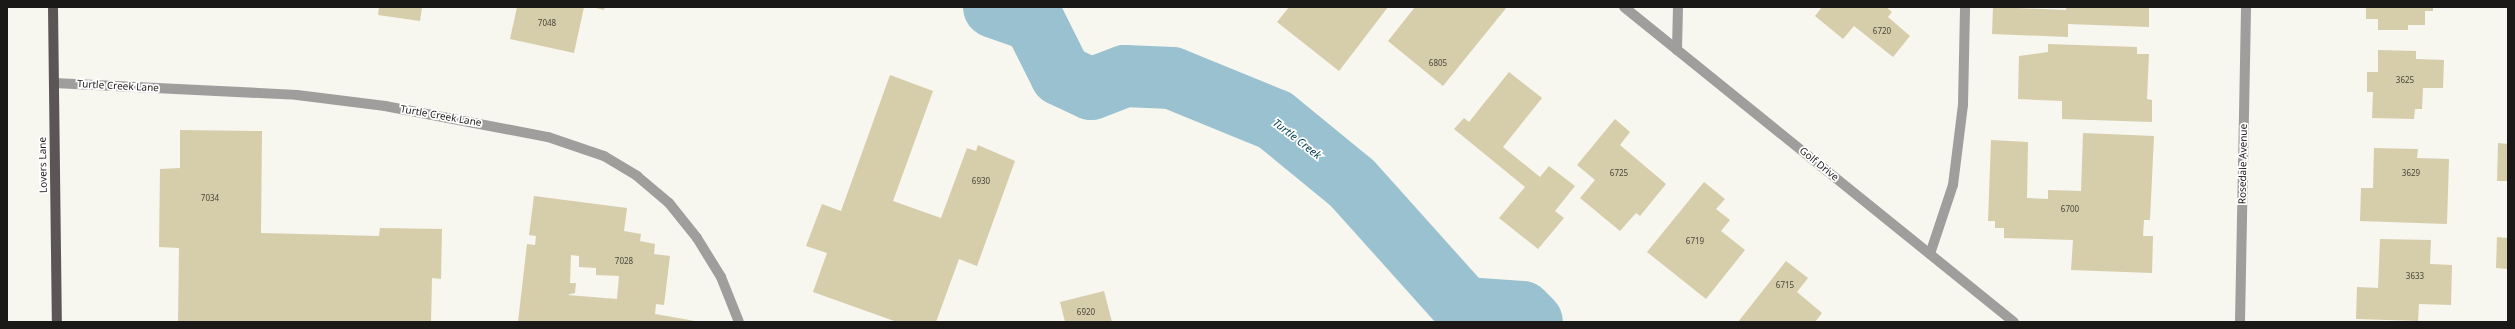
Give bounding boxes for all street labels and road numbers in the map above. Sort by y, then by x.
street label: Turtle Creek Lane [77,78,159,94]
street label: Turtle Creek Lane [400,103,482,129]
street label: Rosedale Avenue [2236,124,2250,204]
street label: Lovers Lane [37,137,49,193]
street label: Golf Drive [1797,145,1841,183]

